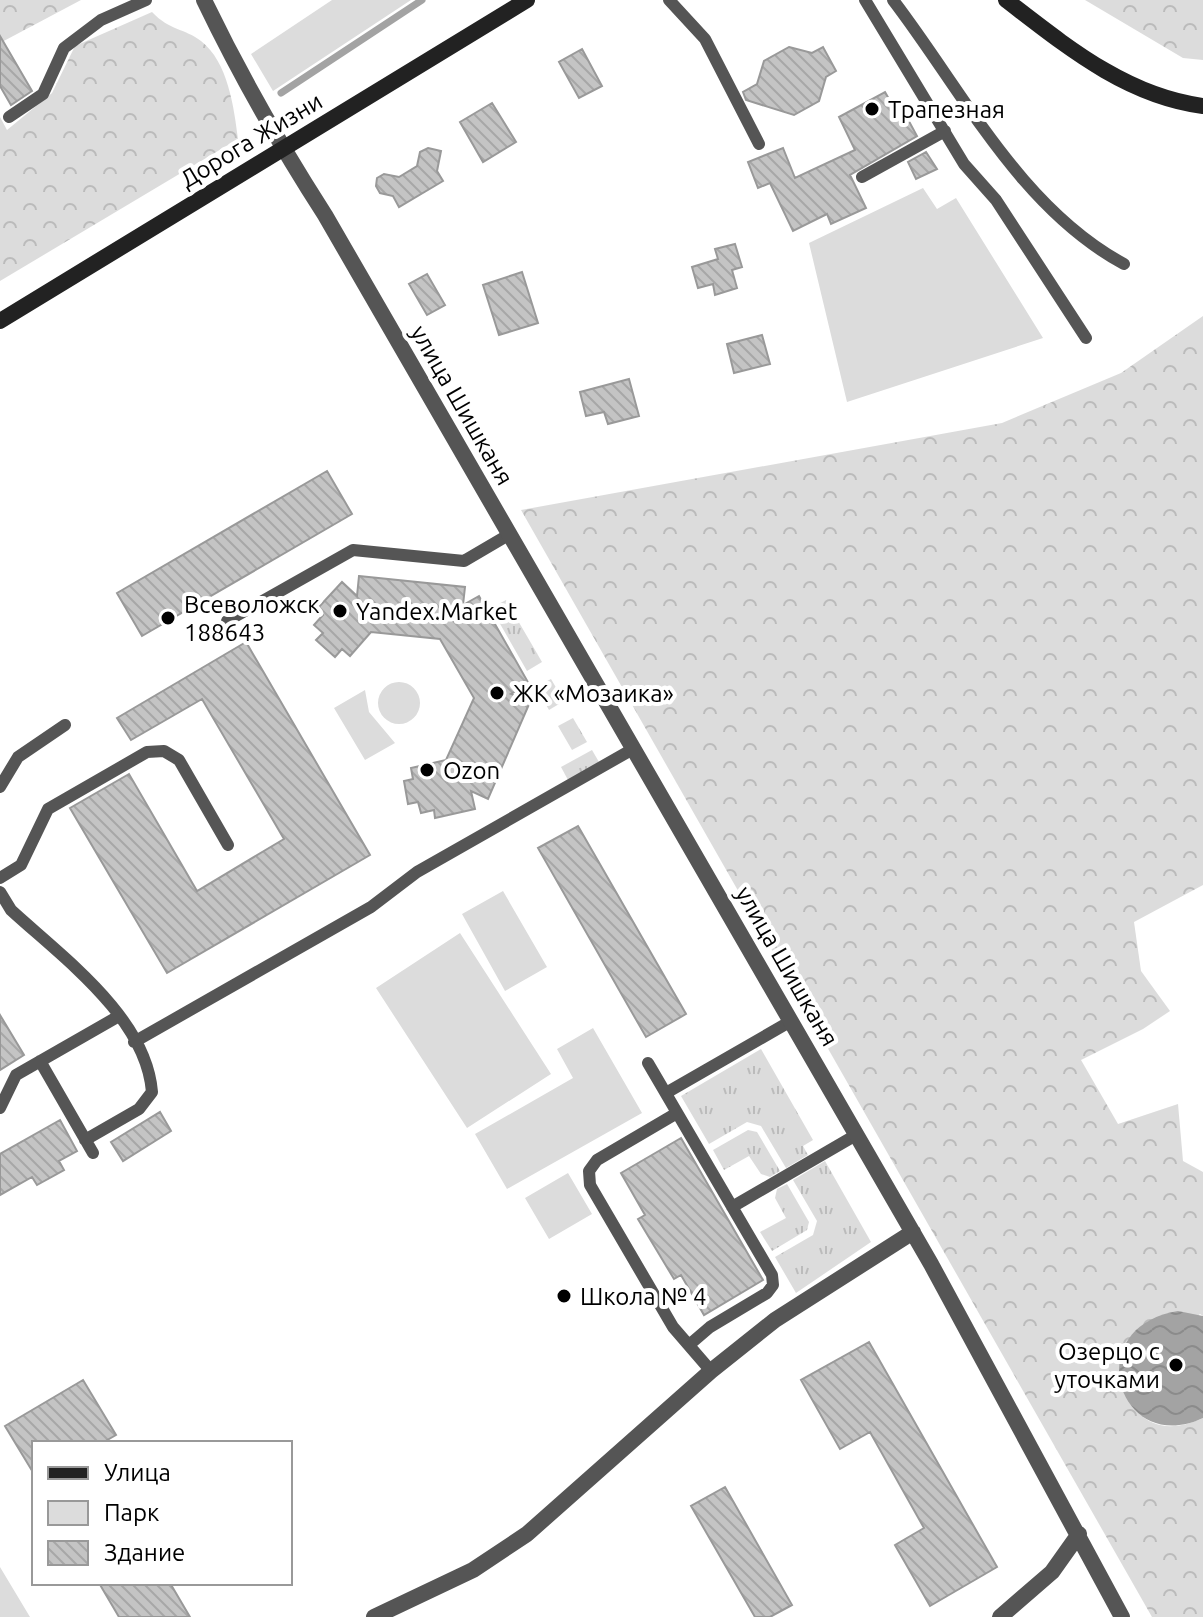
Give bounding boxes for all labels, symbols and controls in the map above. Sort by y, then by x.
street label: Дорога Жизни [175,87,327,193]
place label: Трапезная [888,96,1005,123]
marker: Трапезная [863,100,881,118]
street label: улица Шишканя [405,320,519,490]
place label: Всеволожск 188643 [184,591,320,646]
place label: Yandex.Market [356,598,518,625]
marker: Yandex.Market [331,602,349,620]
marker: Всеволожск 188643 [159,609,177,627]
place label: ЖК «Мозаика» [513,680,674,707]
marker: ЖК «Мозаика» [488,684,506,702]
place label: Ozon [443,757,500,784]
marker: Ozon [418,761,436,779]
street label: улица Шишканя [730,881,844,1051]
place label: Школа № 4 [580,1283,707,1310]
marker: Школа № 4 [555,1287,573,1305]
place label: Озерцо с уточками [1054,1338,1160,1393]
marker: Озерцо с уточками [1167,1356,1185,1374]
legend [32,1441,292,1585]
text: Улица [104,1459,171,1486]
text: Парк [104,1499,159,1526]
text: Здание [104,1539,185,1566]

